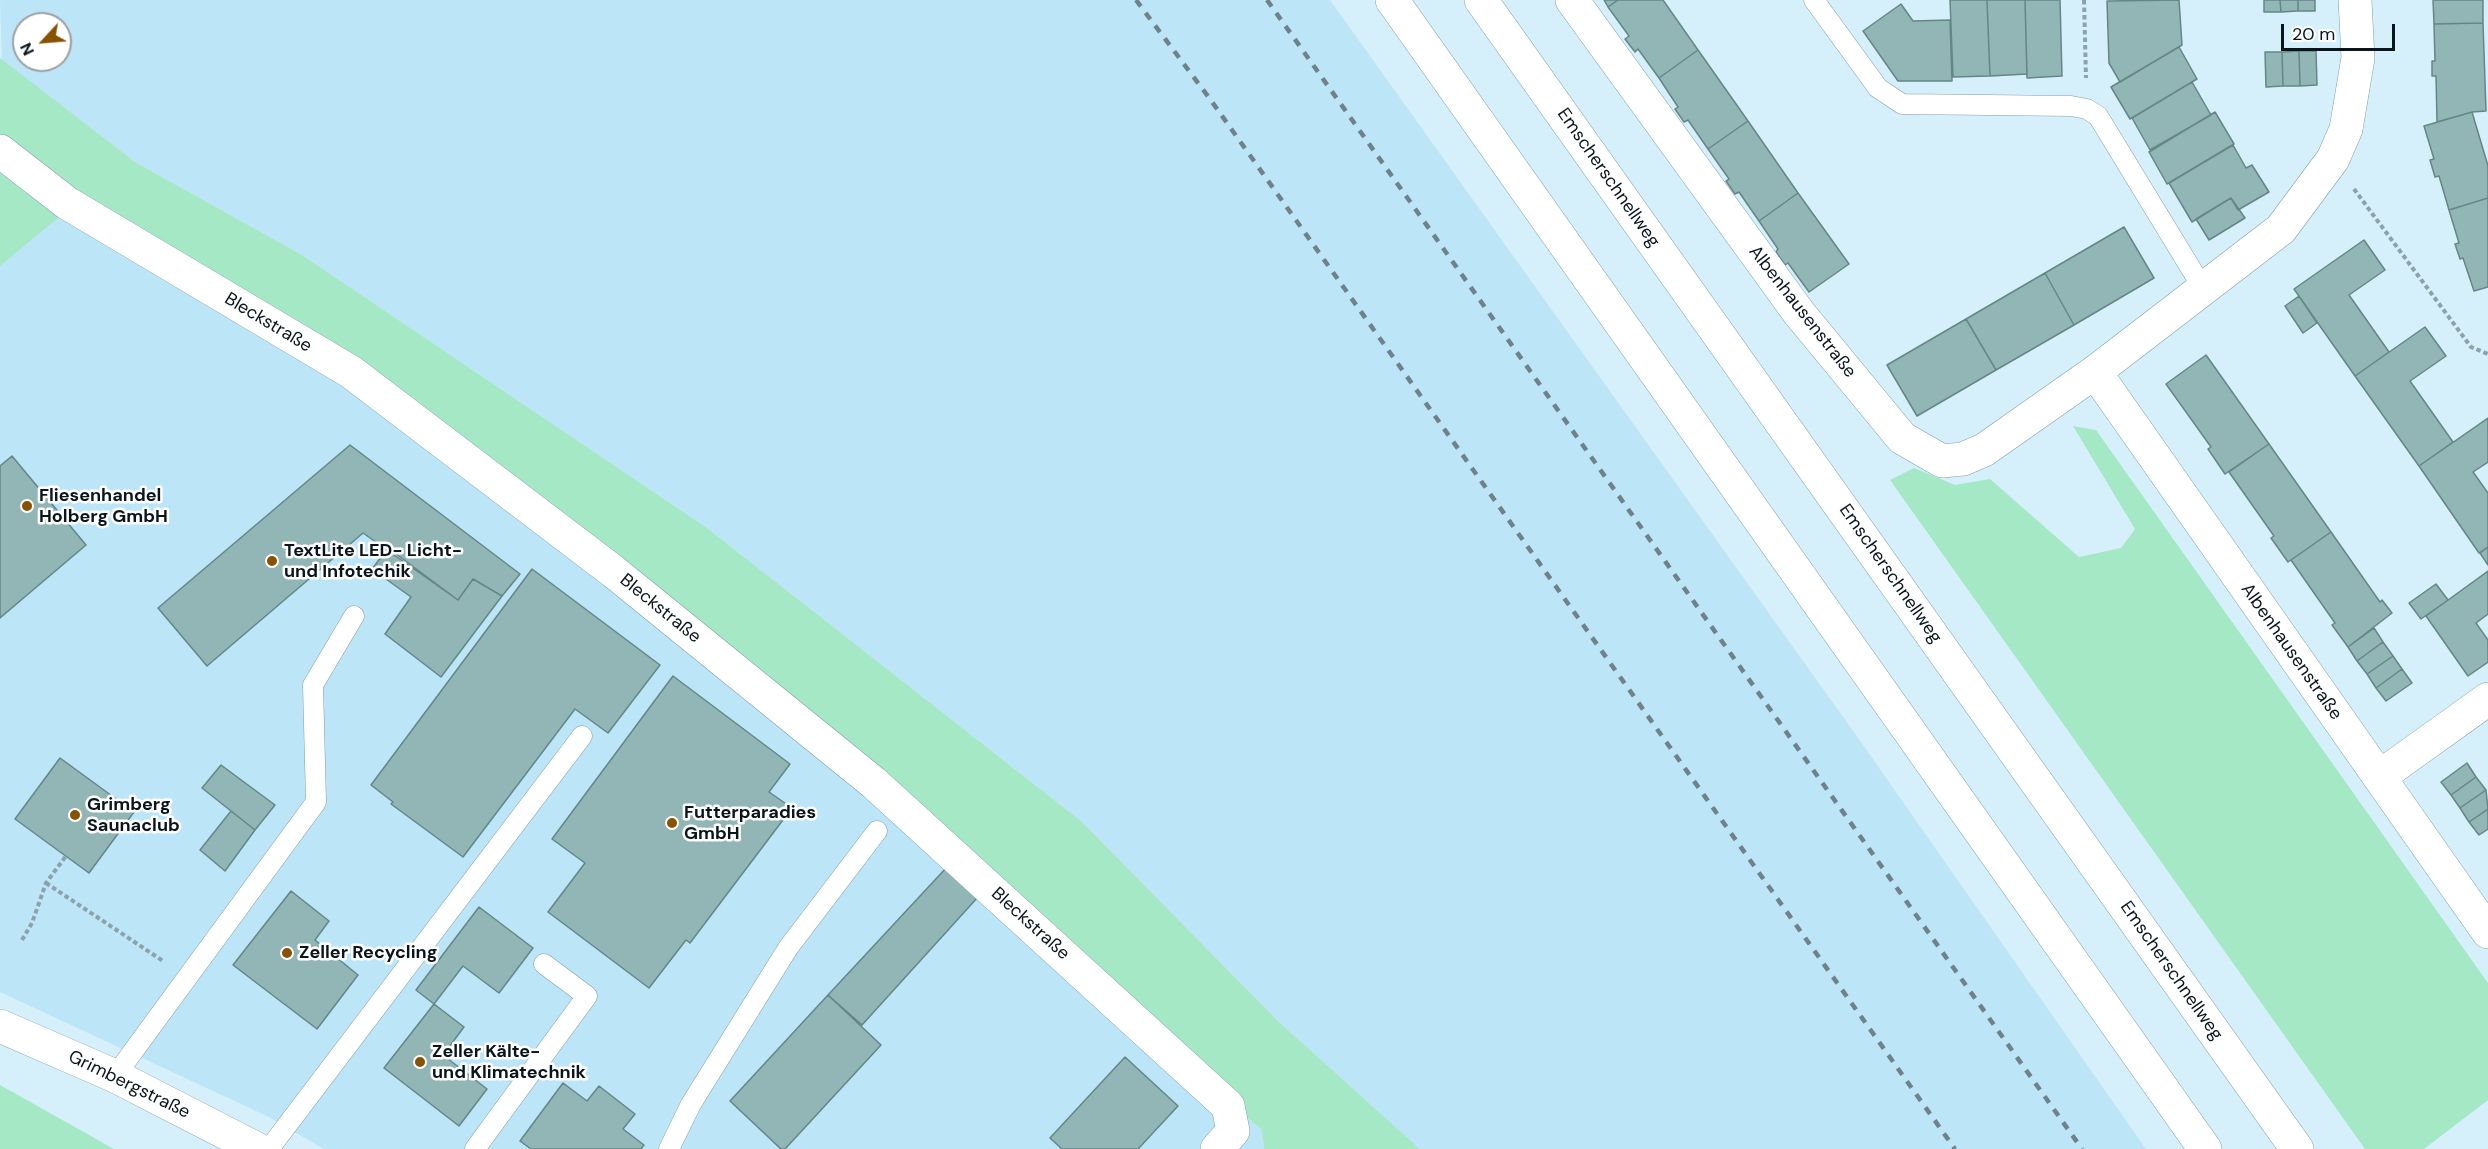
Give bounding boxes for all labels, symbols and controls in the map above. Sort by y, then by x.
north arrow [12,12,72,72]
scale bar [2284,12,2398,50]
text: 20 m [2292,22,2335,46]
text: N [15,39,39,59]
street label: Emscherschnellweg [1552,104,1664,252]
street label: Albenhausenstraße [1744,242,1860,382]
street label: Bleckstraße [220,289,316,357]
place label: Fliesenhandel Holberg GmbH [39,485,168,528]
marker: Fliesenhandel Holberg GmbH [20,499,34,513]
street label: Emscherschnellweg [1834,500,1946,648]
place label: TextLite LED- Licht- und Infotechik [284,540,462,582]
marker: TextLite LED- Licht- und Infotechik [265,554,279,568]
street label: Bleckstraße [615,570,705,648]
street label: Albenhausenstraße [2236,580,2346,724]
place label: Grimberg Saunaclub [87,794,180,836]
place label: Futterparadies GmbH [684,802,816,844]
marker: Grimberg Saunaclub [68,808,82,822]
marker: Futterparadies GmbH [665,816,679,830]
street label: Bleckstraße [986,883,1074,965]
street label: Emscherschnellweg [2115,897,2227,1045]
place label: Zeller Recycling [299,942,437,964]
marker: Zeller Recycling [280,946,294,960]
place label: Zeller Kälte- und Klimatechnik [432,1041,586,1084]
street label: Grimbergstraße [65,1046,193,1124]
marker: Zeller Kälte- und Klimatechnik [413,1055,427,1069]

